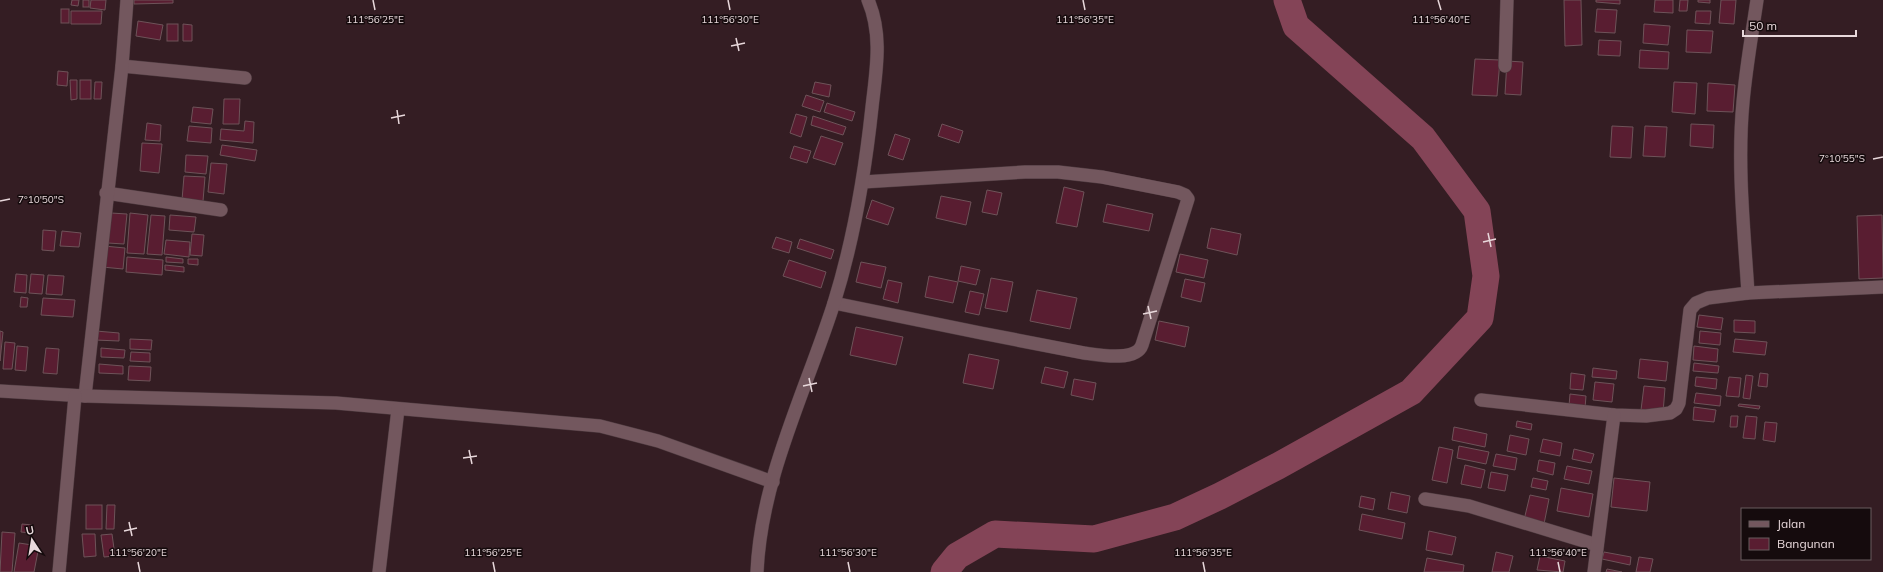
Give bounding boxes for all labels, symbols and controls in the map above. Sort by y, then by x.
scale bar [1743,12,1856,38]
text: 111°56'25"E [346,13,404,26]
text: 111°56'30"E [701,13,759,26]
text: 111°56'35"E [1056,13,1114,26]
text: 111°56'40"E [1412,13,1470,26]
text: 50 m [1749,18,1777,33]
text: 7°10'55"S [1819,152,1865,165]
text: 7°10'50"S [18,193,64,206]
legend [1741,508,1871,560]
text: Jalan [1777,516,1805,531]
north arrow [12,520,52,560]
text: U [24,523,35,538]
text: Bangunan [1777,536,1835,551]
text: 111°56'20"E [109,546,167,559]
text: 111°56'25"E [464,546,522,559]
text: 111°56'30"E [819,546,877,559]
text: 111°56'35"E [1174,546,1232,559]
text: 111°56'40"E [1529,546,1587,559]

